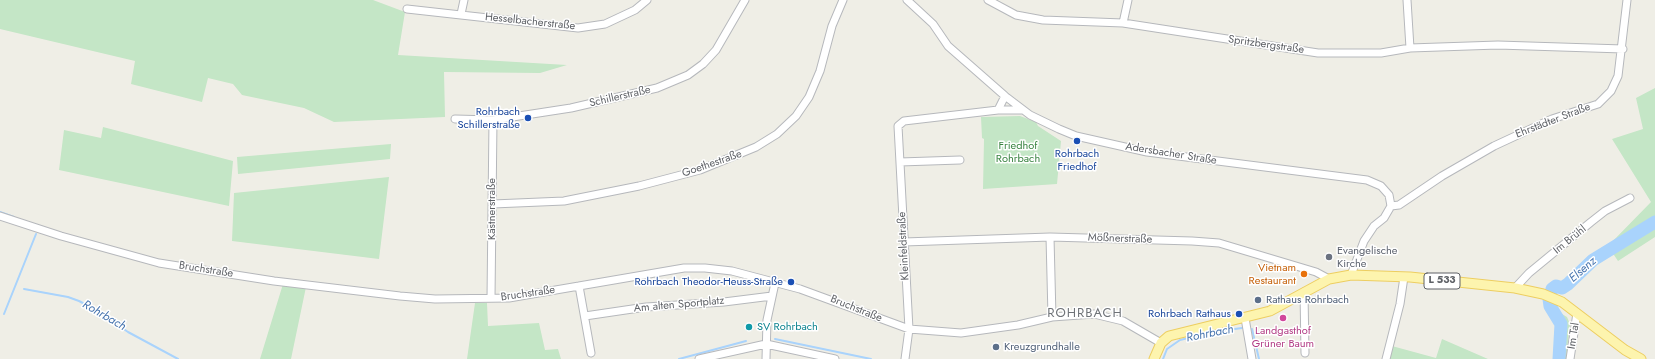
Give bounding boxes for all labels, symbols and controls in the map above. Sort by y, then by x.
street label: Hesselbacherstraße [484,11,576,33]
street label: Spritzbergstraße [1227,33,1305,57]
street label: Schillerstraße [588,84,652,110]
street label: Ehrstädter Straße [1514,101,1592,141]
place label: Rohrbach Schillerstraße [458,105,520,131]
marker: Rohrbach Schillerstraße [523,113,533,123]
marker: Rohrbach Friedhof [1072,136,1082,146]
park label: Friedhof Rohrbach [996,139,1040,165]
street label: Adersbacher Straße [1124,140,1218,168]
place label: Rohrbach Friedhof [1055,147,1099,173]
street label: Goethestraße [680,148,744,180]
street label: Kästnerstraße [485,178,499,240]
street label: Kleinfeldstraße [896,211,912,281]
street label: Im Brühl [1551,223,1589,257]
street label: Mößnerstraße [1088,231,1152,247]
place label: Evangelische Kirche [1337,244,1397,270]
marker: Evangelische Kirche [1324,252,1334,262]
water label: Elsenz [1566,254,1600,286]
street label: Bruchstraße [178,259,234,281]
place label: Vietnam Restaurant [1249,261,1296,287]
marker: Vietnam Restaurant [1299,269,1309,279]
road number: L 533 [1424,273,1460,289]
place label: Rohrbach Theodor-Heuss-Straße [634,275,783,289]
marker: Rohrbach Theodor-Heuss-Straße [786,277,796,287]
street label: Bruchstraße [500,284,556,304]
street label: Bruchstraße [828,293,884,325]
place label: Rathaus Rohrbach [1266,293,1349,307]
street label: Am alten Sportplatz [633,294,725,316]
marker: Rathaus Rohrbach [1253,295,1263,305]
water label: Rohrbach [80,298,128,334]
district label: ROHRBACH [1047,306,1123,322]
place label: Rohrbach Rathaus [1148,307,1231,321]
marker: Rohrbach Rathaus [1234,309,1244,319]
marker: Landgasthof Grüner Baum [1278,313,1288,323]
place label: SV Rohrbach [757,320,818,334]
marker: SV Rohrbach [744,322,754,332]
water label: Rohrbach [1185,322,1235,346]
street label: Im Tal [1565,322,1583,350]
place label: Landgasthof Grüner Baum [1252,324,1314,350]
place label: Kreuzgrundhalle [1004,340,1080,354]
marker: Kreuzgrundhalle [991,342,1001,352]

